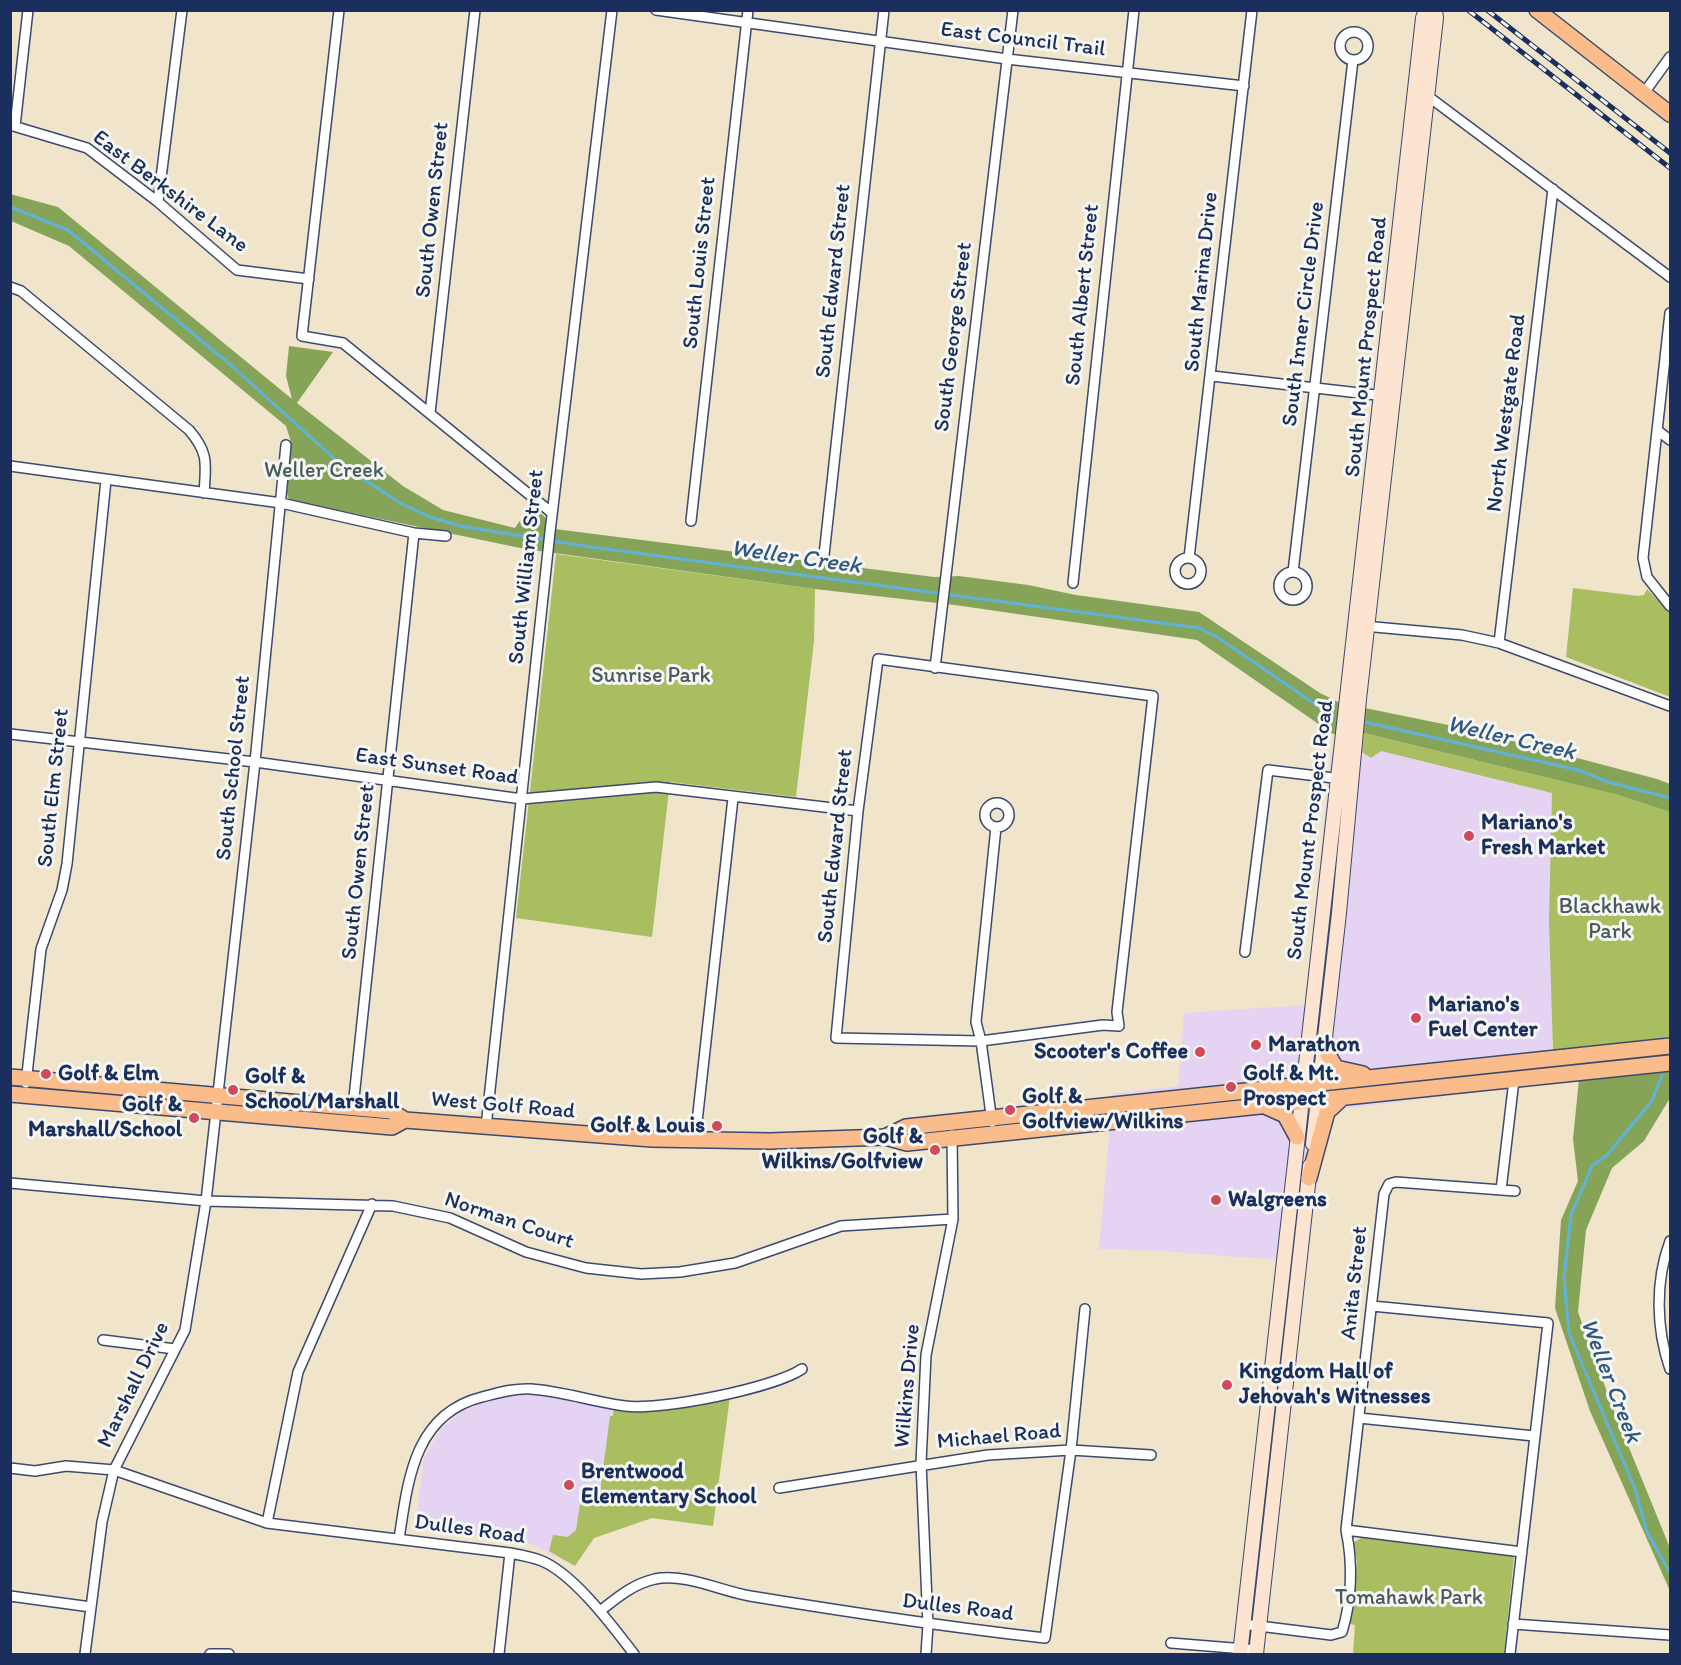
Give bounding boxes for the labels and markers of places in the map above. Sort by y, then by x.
place label: Mariano's Fresh Market [1481,810,1605,861]
marker: Mariano's Fresh Market [1462,829,1476,843]
place label: Mariano's Fuel Center [1428,992,1537,1044]
marker: Mariano's Fuel Center [1409,1011,1423,1025]
place label: Marathon [1268,1032,1360,1058]
marker: Marathon [1249,1038,1263,1052]
place label: Scooter's Coffee [1034,1039,1188,1065]
marker: Scooter's Coffee [1193,1045,1207,1059]
place label: Golf & Elm [58,1061,159,1087]
place label: Golf & Mt. Prospect [1243,1061,1339,1112]
place label: Golf & School/Marshall [245,1064,399,1116]
marker: Golf & Elm [39,1067,53,1081]
marker: Golf & Mt. Prospect [1224,1080,1238,1094]
marker: Golf & School/Marshall [226,1083,240,1097]
place label: Golf & Golfview/Wilkins [1022,1084,1183,1136]
place label: Golf & Marshall/School [28,1092,182,1144]
marker: Golf & Golfview/Wilkins [1003,1103,1017,1117]
marker: Golf & Marshall/School [187,1111,201,1125]
place label: Golf & Louis [590,1113,705,1139]
marker: Golf & Louis [710,1119,724,1133]
place label: Golf & Wilkins/Golfview [762,1124,923,1176]
marker: Golf & Wilkins/Golfview [928,1143,942,1157]
place label: Walgreens [1228,1187,1327,1213]
marker: Walgreens [1209,1193,1223,1207]
place label: Kingdom Hall of Jehovah's Witnesses [1239,1359,1430,1410]
marker: Kingdom Hall of Jehovah's Witnesses [1220,1378,1234,1392]
place label: Brentwood Elementary School [581,1459,756,1510]
marker: Brentwood Elementary School [562,1478,576,1492]

